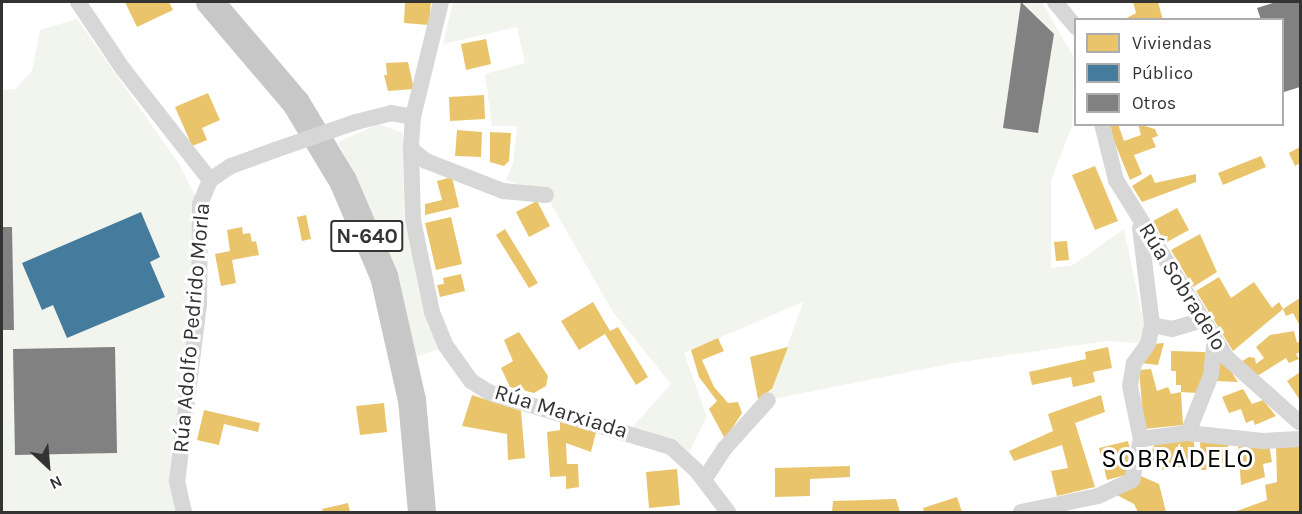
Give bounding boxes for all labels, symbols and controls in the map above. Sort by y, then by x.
legend [1074,18,1284,126]
text: Viviendas [1132,32,1212,54]
text: Público [1132,62,1193,84]
text: Otros [1132,92,1176,114]
street label: Rúa Adolfo Pedrido Morla [168,202,216,454]
road number: N-640 [330,218,404,254]
street label: Rúa Sobradelo [1132,218,1232,356]
street label: Rúa Marxiada [491,379,631,445]
north arrow [18,436,78,496]
district label: SOBRADELO [1101,443,1255,475]
text: N [47,472,65,494]

